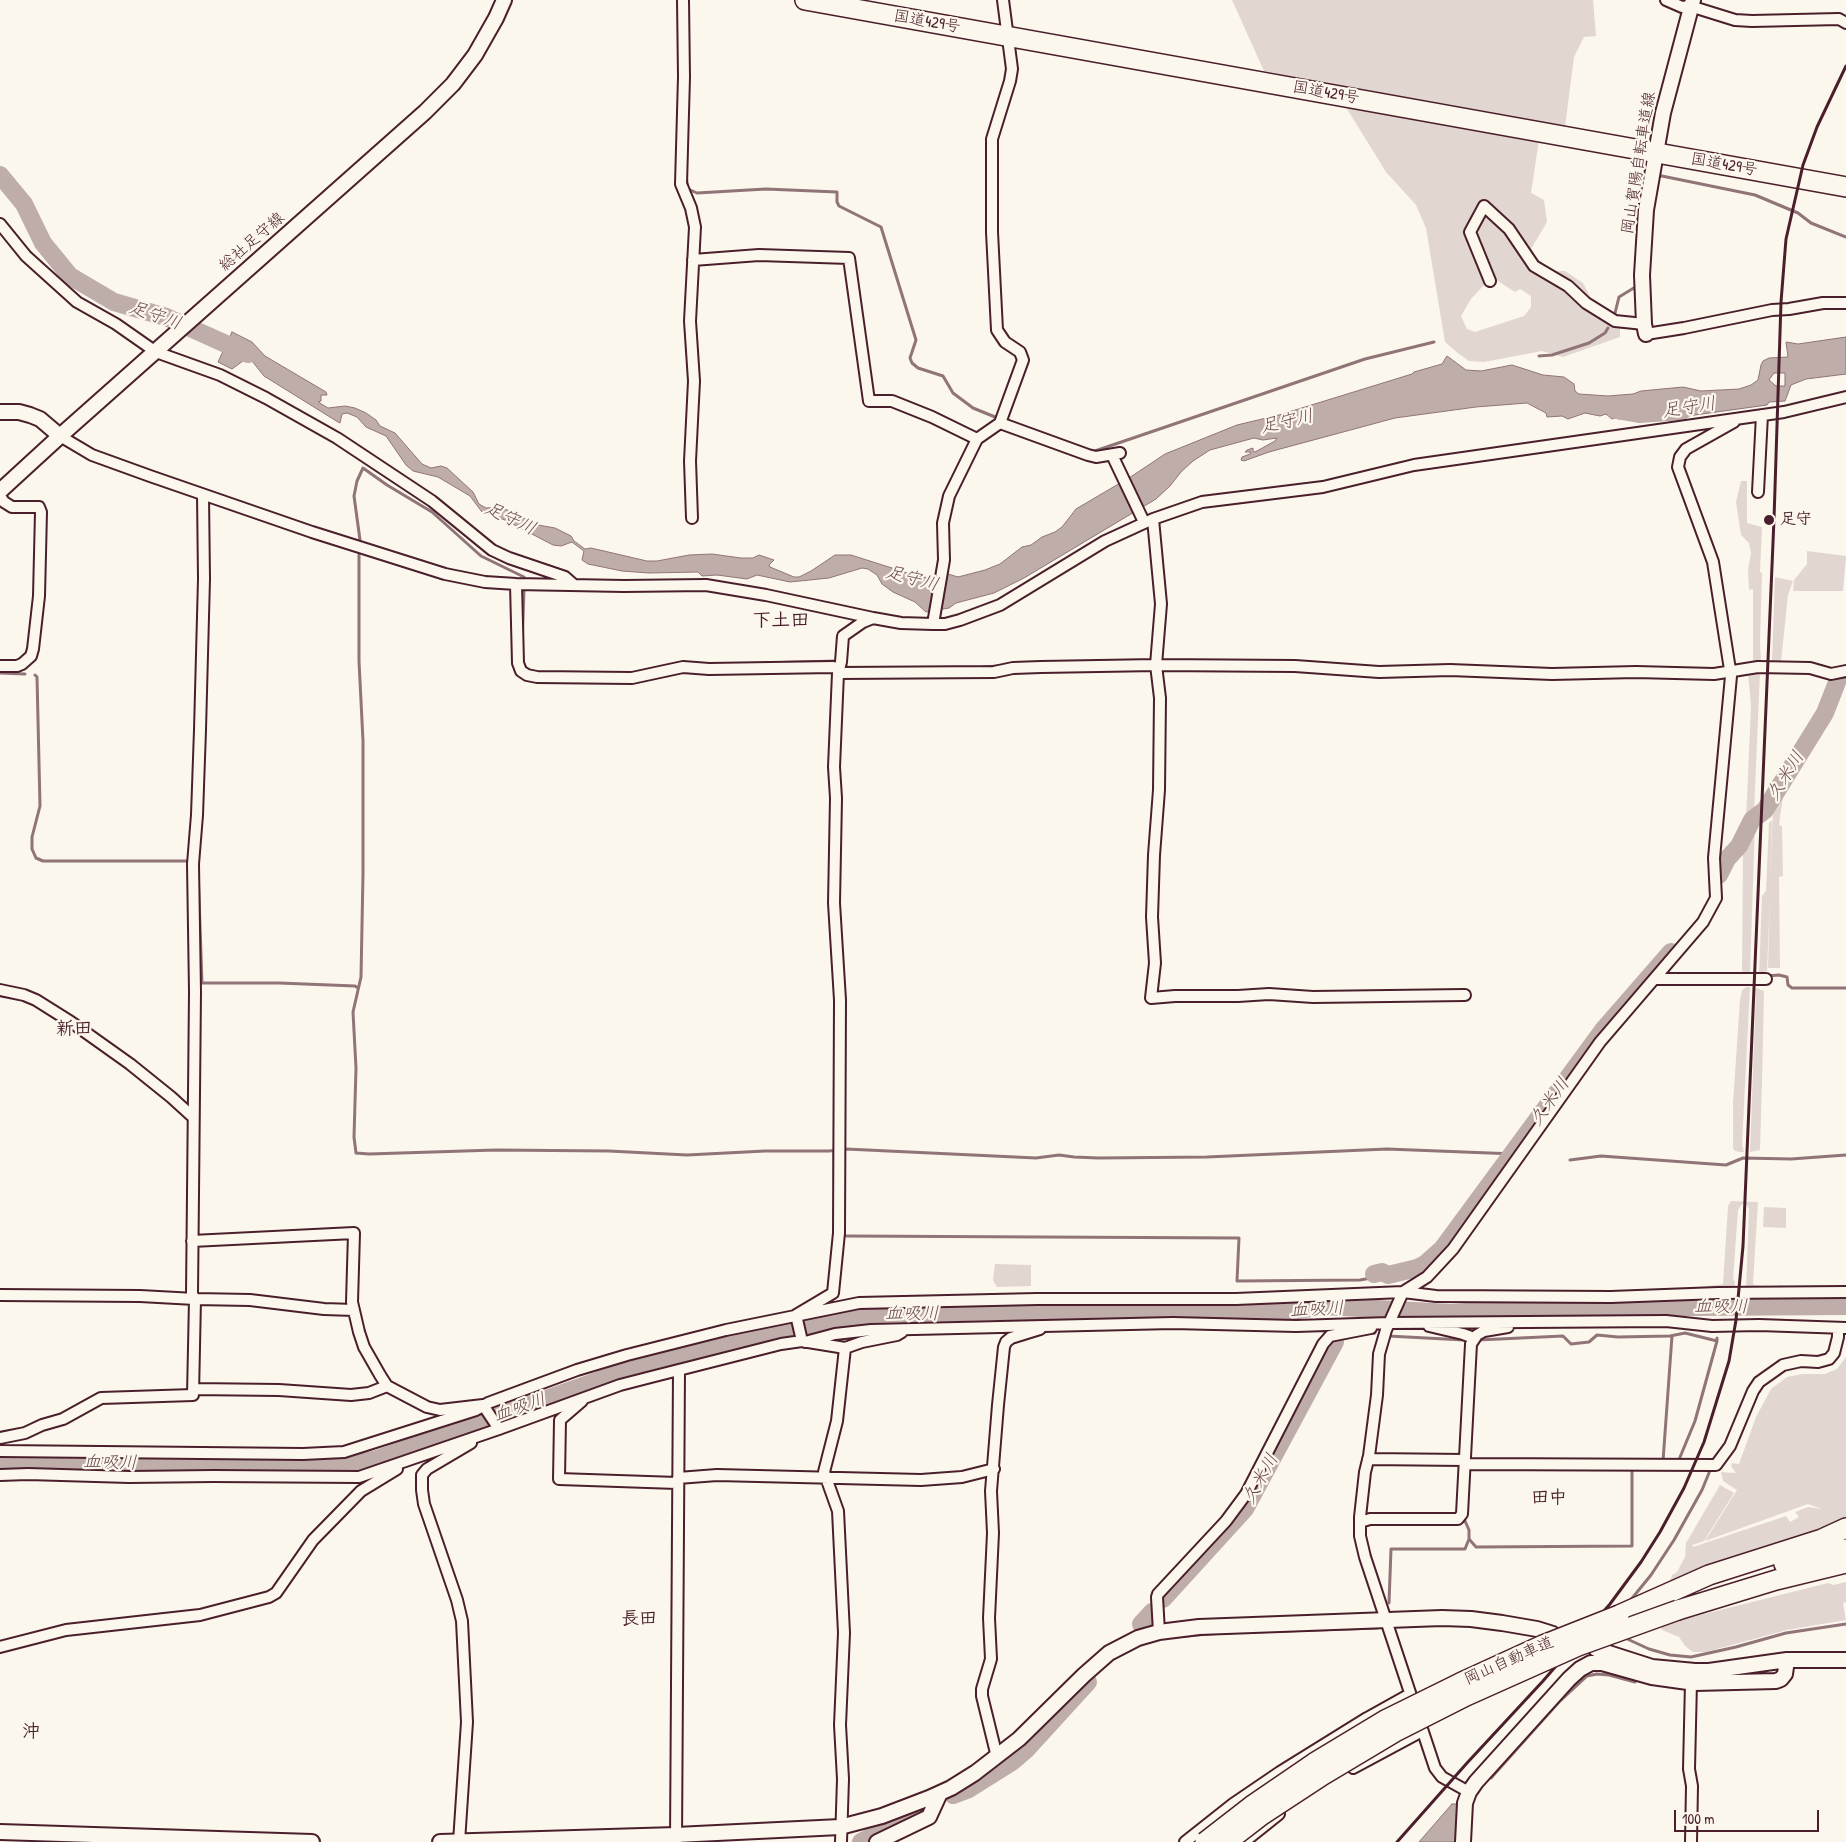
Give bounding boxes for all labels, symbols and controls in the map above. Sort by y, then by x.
street label: 国道429号 [892,7,962,37]
street label: 国道429号 [1291,78,1361,108]
street label: 岡山賀陽自転車道線 [1618,90,1660,236]
street label: 国道429号 [1689,150,1759,180]
street label: 総社足守線 [216,209,288,275]
water label: 足守川 [126,297,184,335]
water label: 足守川 [1661,393,1717,423]
water label: 足守川 [1258,405,1316,439]
water label: 足守川 [481,498,539,540]
place label: 足守 [1780,510,1812,530]
marker: 足守 [1762,513,1776,527]
water label: 足守川 [883,562,941,596]
district label: 下土田 [753,610,809,632]
water label: 久米川 [1763,747,1809,805]
district label: 新田 [56,1018,92,1040]
water label: 久米川 [1525,1074,1575,1130]
water label: 血吸川 [1694,1296,1748,1318]
water label: 血吸川 [1289,1298,1345,1322]
water label: 血吸川 [885,1303,939,1325]
water label: 血吸川 [491,1389,549,1427]
water label: 久米川 [1238,1450,1284,1508]
water label: 血吸川 [83,1452,137,1474]
district label: 田中 [1531,1487,1567,1509]
district label: 長田 [621,1608,657,1630]
street label: 岡山自動車道 [1461,1633,1557,1689]
district label: 沖 [22,1721,40,1743]
scale bar [1676,1800,1821,1832]
text: 100 m [1682,1808,1715,1829]

